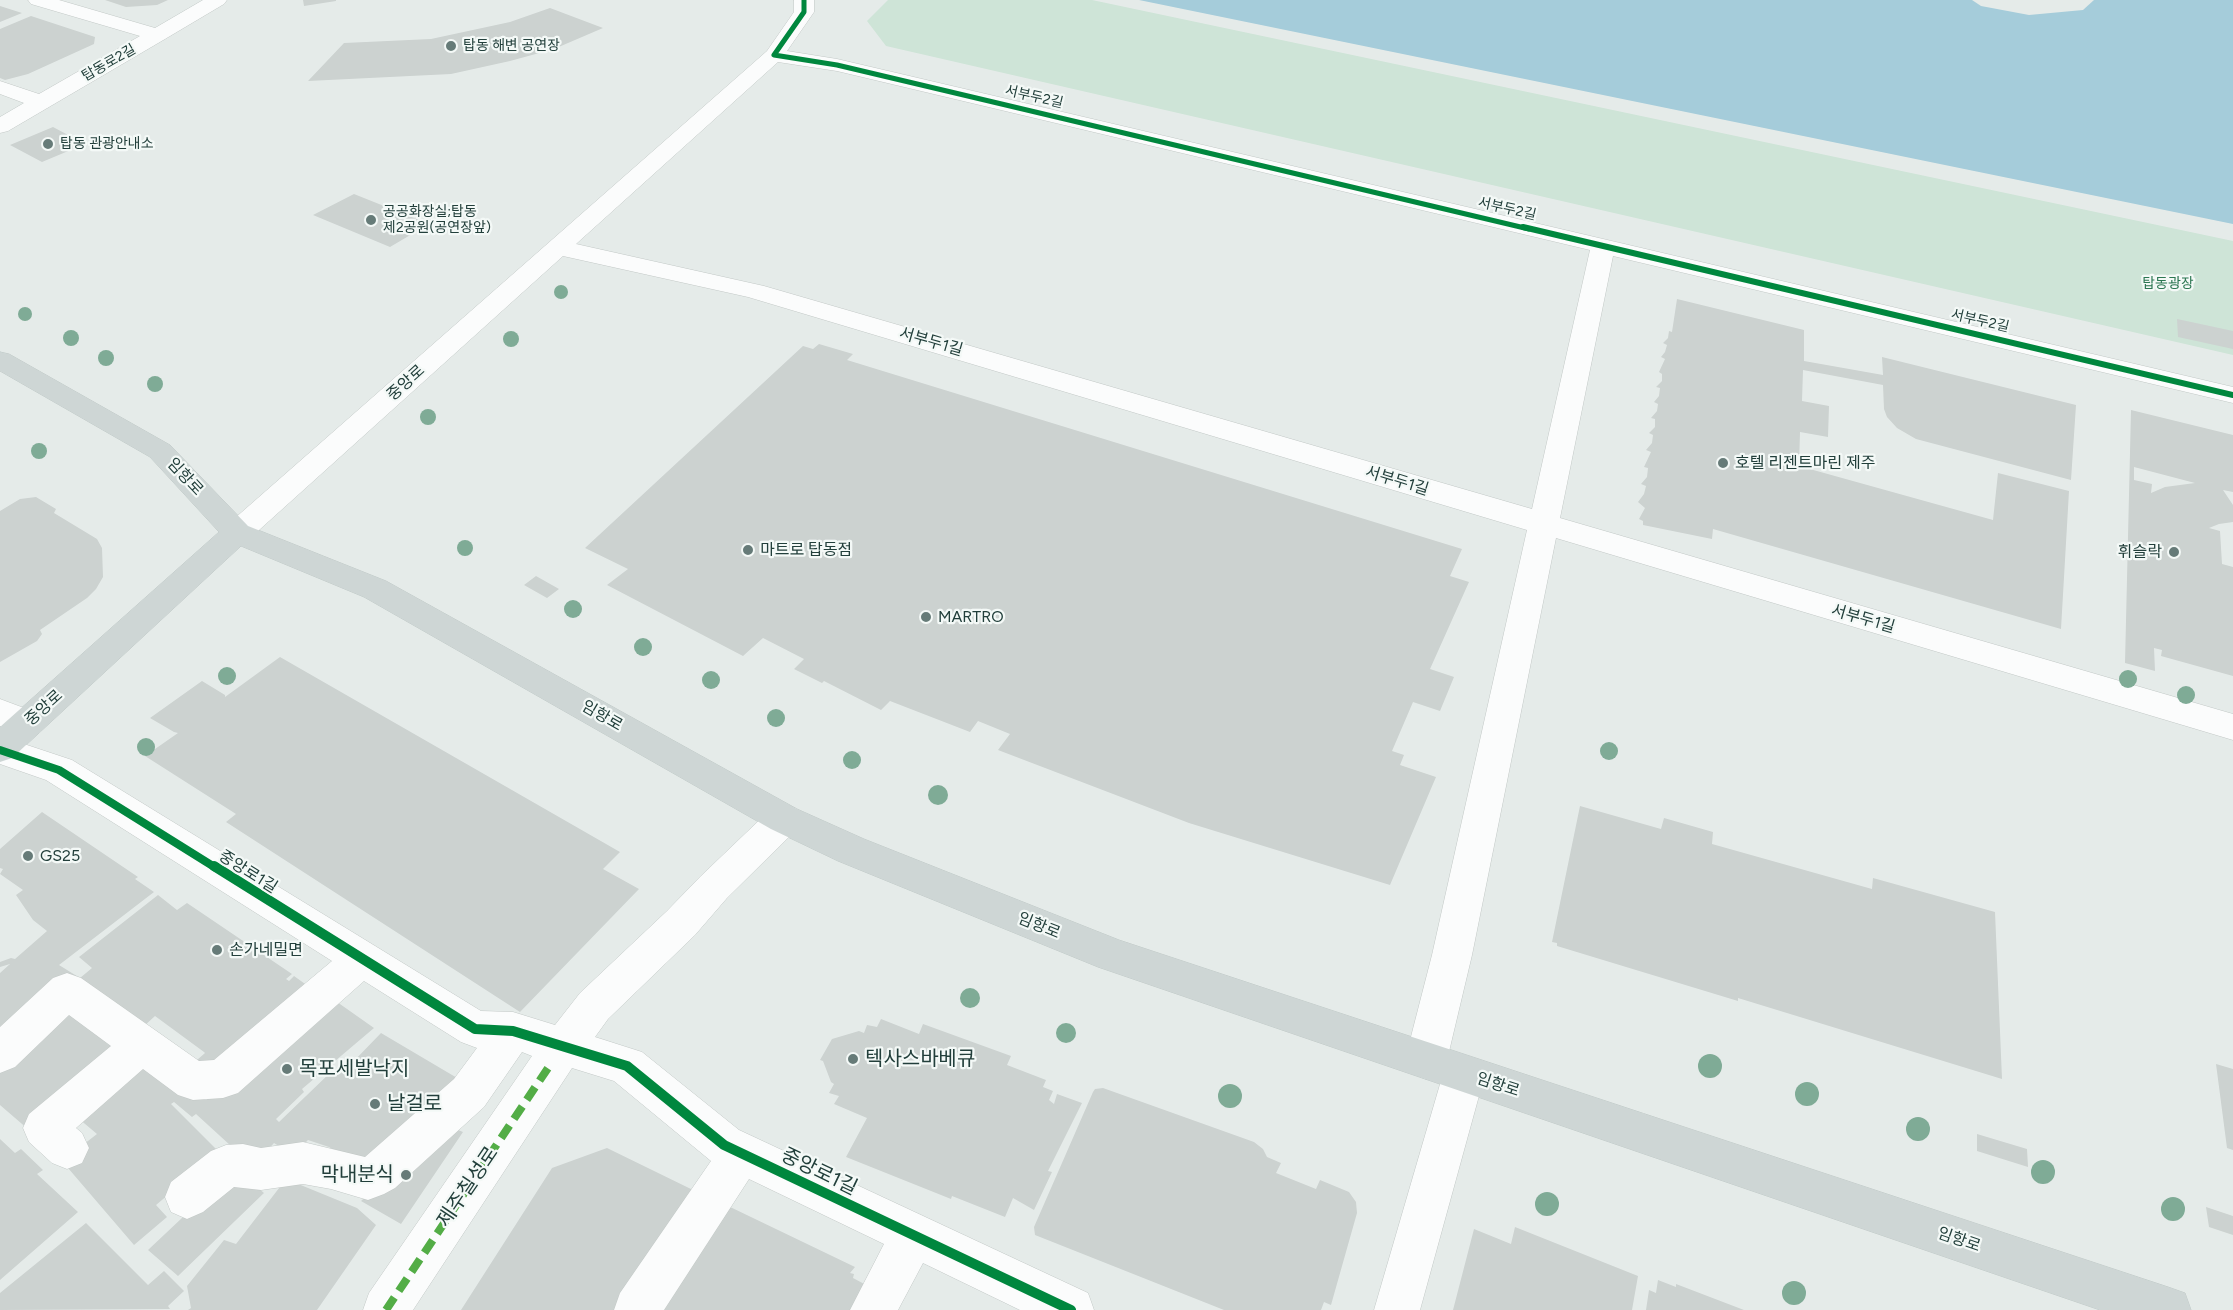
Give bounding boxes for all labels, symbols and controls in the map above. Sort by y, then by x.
place label: 탑동 해변 공연장 [463,38,560,54]
marker: 탑동 해변 공연장 [444,39,458,53]
street label: 탑동로2길 [79,41,139,85]
street label: 서부두2길 [1003,82,1065,112]
place label: 탑동 관광안내소 [60,136,154,152]
marker: 탑동 관광안내소 [41,137,55,151]
street label: 서부두2길 [1476,194,1538,224]
place label: 공공화장실;탑동 제2공원(공연장앞) [383,204,491,237]
marker: 공공화장실;탑동 제2공원(공연장앞) [364,213,378,227]
park label: 탑동광장 [2142,276,2194,292]
street label: 서부두2길 [1949,306,2011,336]
street label: 서부두1길 [897,324,965,360]
street label: 중앙로 [383,361,429,405]
place label: 호텔 리젠트마린 제주 [1735,453,1875,473]
street label: 임항로 [163,454,207,500]
marker: 호텔 리젠트마린 제주 [1716,456,1730,470]
street label: 서부두1길 [1363,462,1431,500]
place label: 마트로 탑동점 [760,540,852,560]
place label: 휘슬락 [2118,542,2162,562]
marker: 마트로 탑동점 [741,543,755,557]
marker: 휘슬락 [2167,545,2181,559]
street label: 서부두1길 [1829,601,1897,637]
place label: MARTRO [938,607,1004,627]
marker: MARTRO [919,610,933,624]
street label: 중앙로 [21,686,67,730]
street label: 임항로 [578,697,626,735]
place label: GS25 [40,846,80,866]
street label: 중앙로1길 [215,847,281,897]
marker: GS25 [21,849,35,863]
street label: 임항로 [1015,909,1063,943]
place label: 손가네밀면 [229,940,303,960]
marker: 손가네밀면 [210,943,224,957]
place label: 텍사스바베큐 [865,1047,975,1071]
marker: 텍사스바베큐 [846,1052,860,1066]
place label: 목포세발낙지 [299,1057,409,1081]
marker: 목포세발낙지 [280,1062,294,1076]
street label: 임항로 [1474,1069,1522,1101]
place label: 날걸로 [387,1092,442,1116]
marker: 날걸로 [368,1097,382,1111]
street label: 제주칠성로 [432,1142,504,1232]
street label: 중앙로1길 [777,1143,861,1201]
place label: 막내분식 [320,1163,394,1187]
marker: 막내분식 [399,1168,413,1182]
street label: 임항로 [1935,1224,1983,1256]

